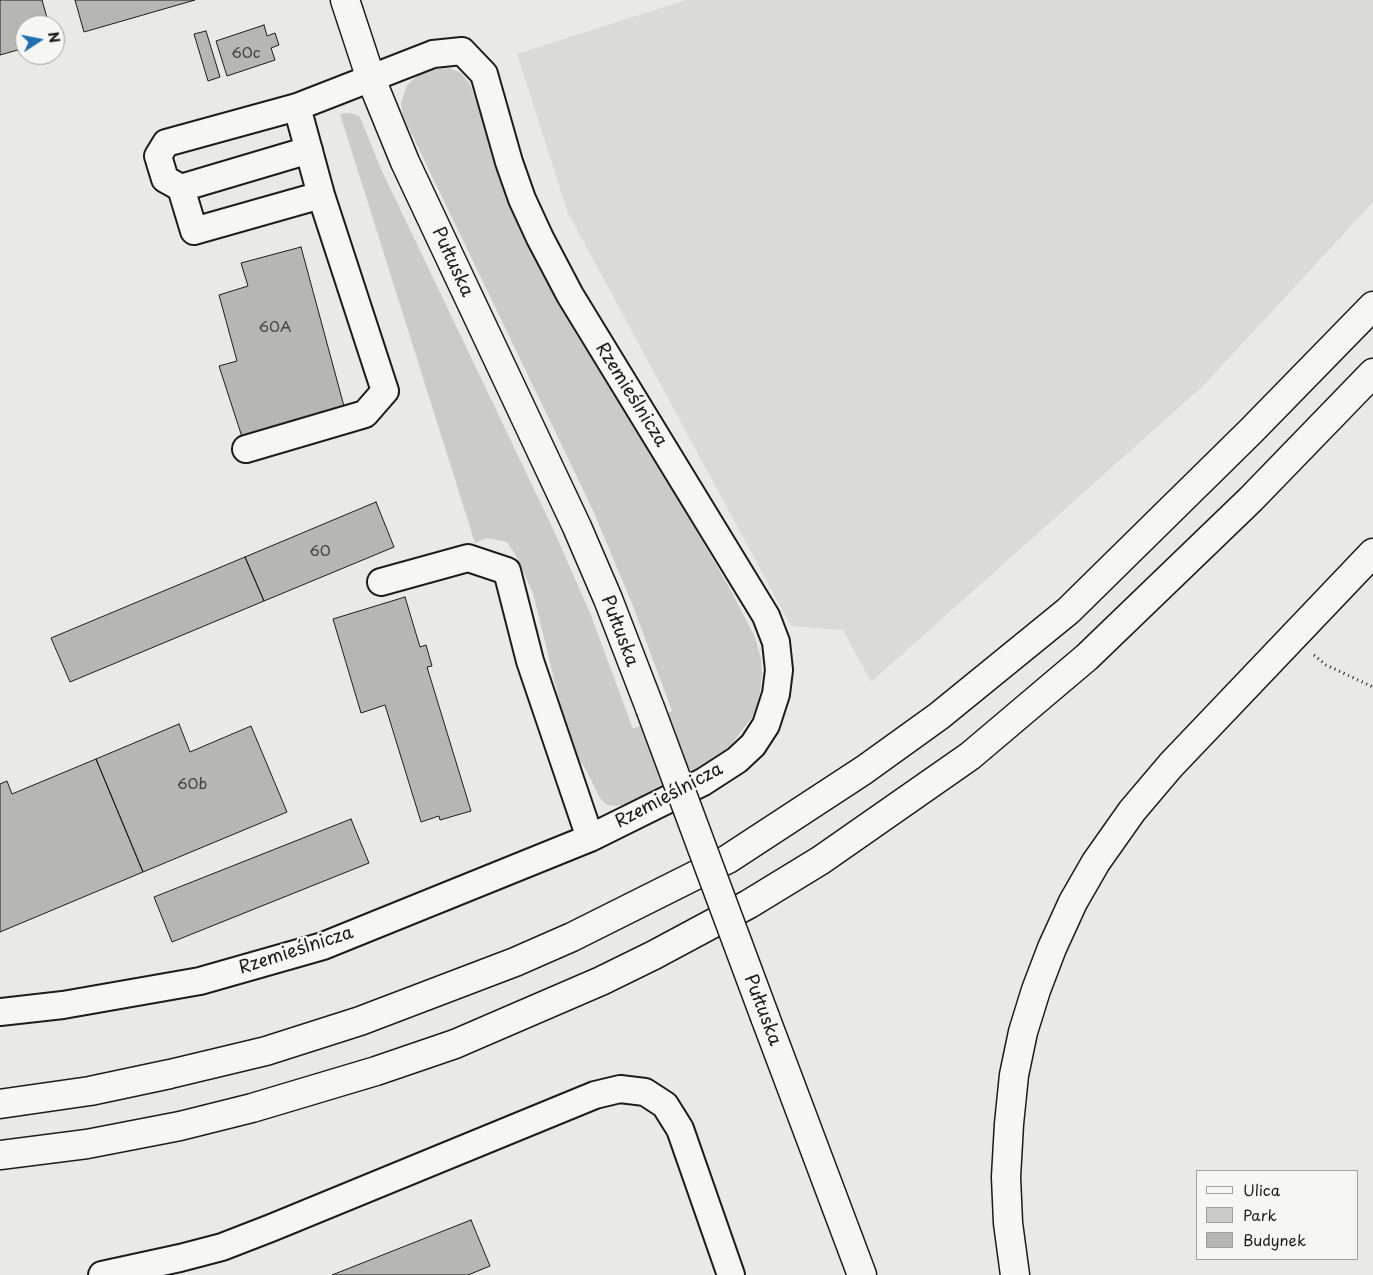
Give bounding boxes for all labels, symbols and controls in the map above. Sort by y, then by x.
north arrow [15,15,65,65]
text: N [43,30,66,45]
house number: 60c [231,45,261,63]
street label: Pułtuska [426,224,478,300]
house number: 60A [259,319,291,337]
street label: Rzemieślnicza [590,339,672,451]
house number: 60 [309,543,331,561]
street label: Pułtuska [596,592,642,670]
street label: Rzemieślnicza [611,759,727,833]
house number: 60b [177,776,207,794]
street label: Rzemieślnicza [236,922,356,980]
street label: Pułtuska [739,971,785,1049]
legend [1196,1170,1358,1260]
text: Ulica [1243,1178,1280,1201]
text: Park [1243,1203,1277,1226]
text: Budynek [1243,1228,1306,1251]

